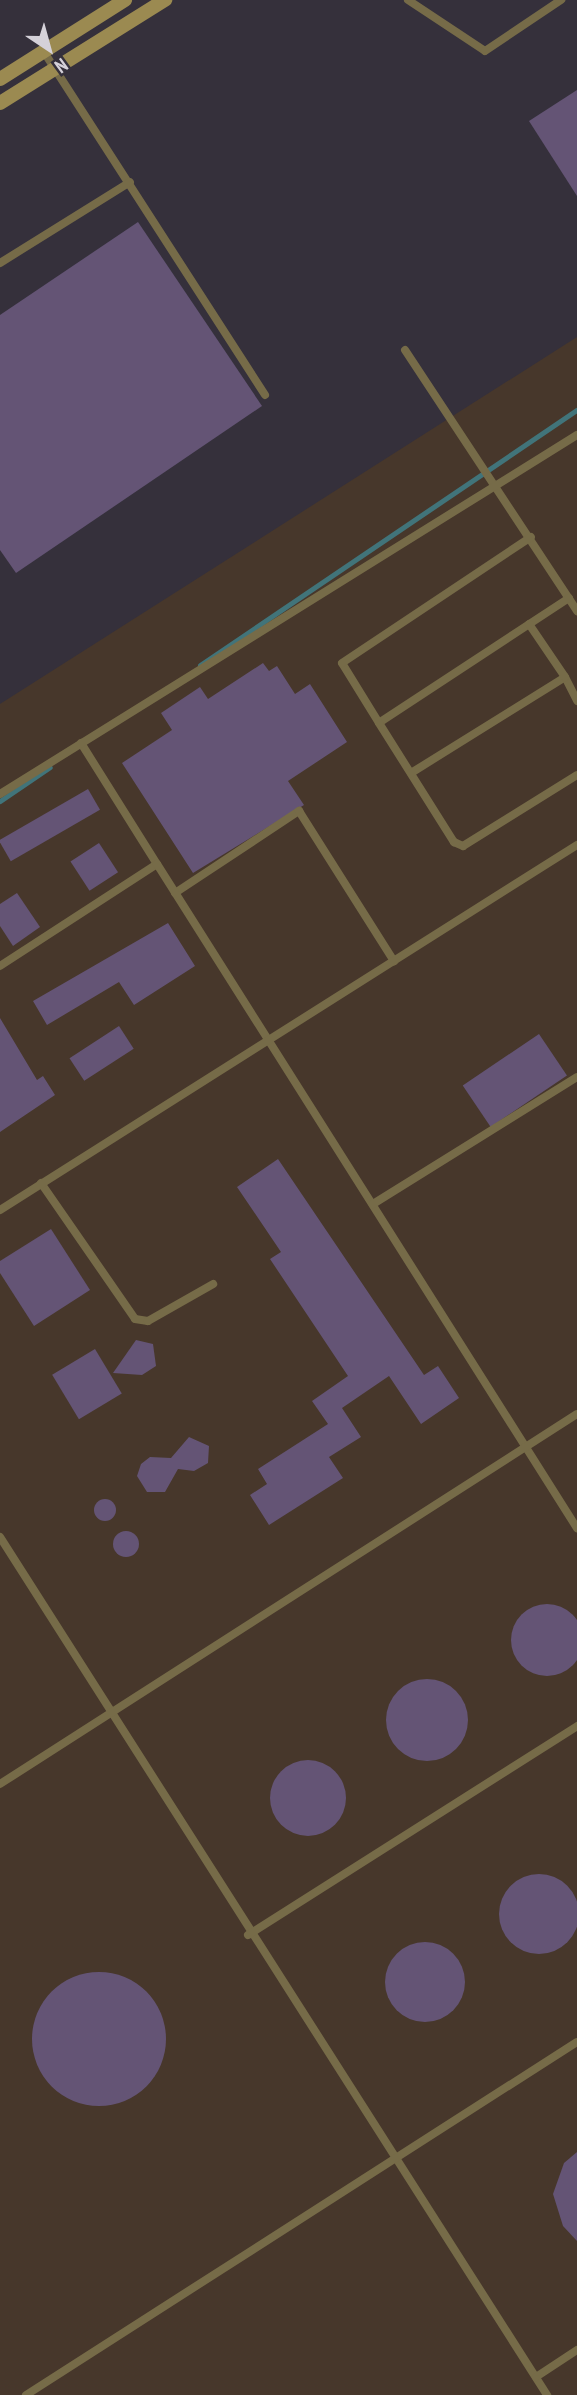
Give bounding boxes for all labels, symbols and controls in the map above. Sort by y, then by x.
north arrow [14,14,84,84]
text: N [50,53,73,79]

